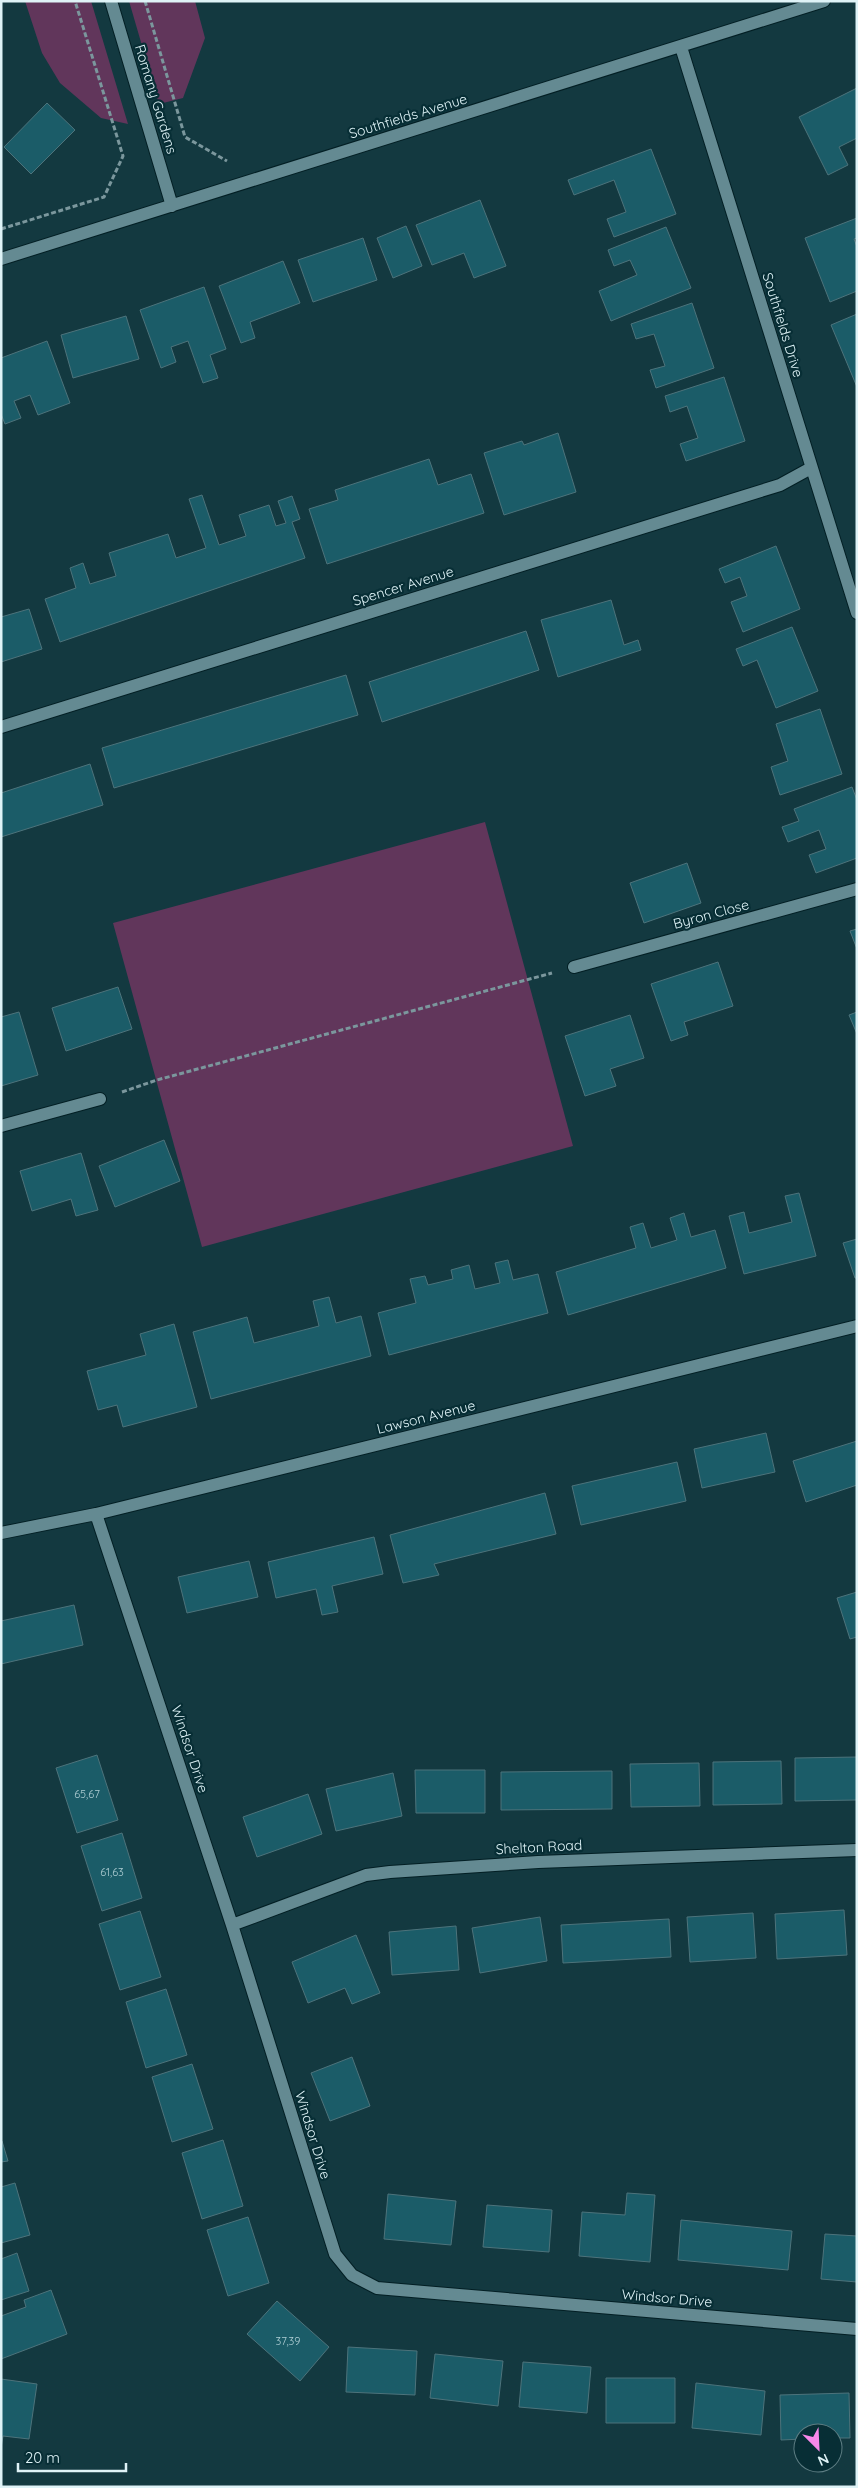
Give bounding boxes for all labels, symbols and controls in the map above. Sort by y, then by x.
street label: Romany Gardens [131,42,181,156]
street label: Southfields Avenue [347,89,469,143]
street label: Southfields Drive [759,270,808,380]
street label: Spencer Avenue [350,562,456,610]
street label: Byron Close [671,895,751,933]
street label: Lawson Avenue [375,1396,477,1438]
street label: Windsor Drive [167,1703,213,1795]
house number: 65,67 [74,1787,100,1801]
street label: Shelton Road [495,1836,583,1858]
house number: 61,63 [100,1865,124,1879]
street label: Windsor Drive [291,2089,335,2181]
street label: Windsor Drive [621,2285,713,2311]
house number: 37,39 [276,2334,300,2348]
north arrow [793,2423,843,2473]
scale bar [18,2440,125,2472]
text: 20 m [25,2448,60,2467]
text: N [815,2450,832,2470]

